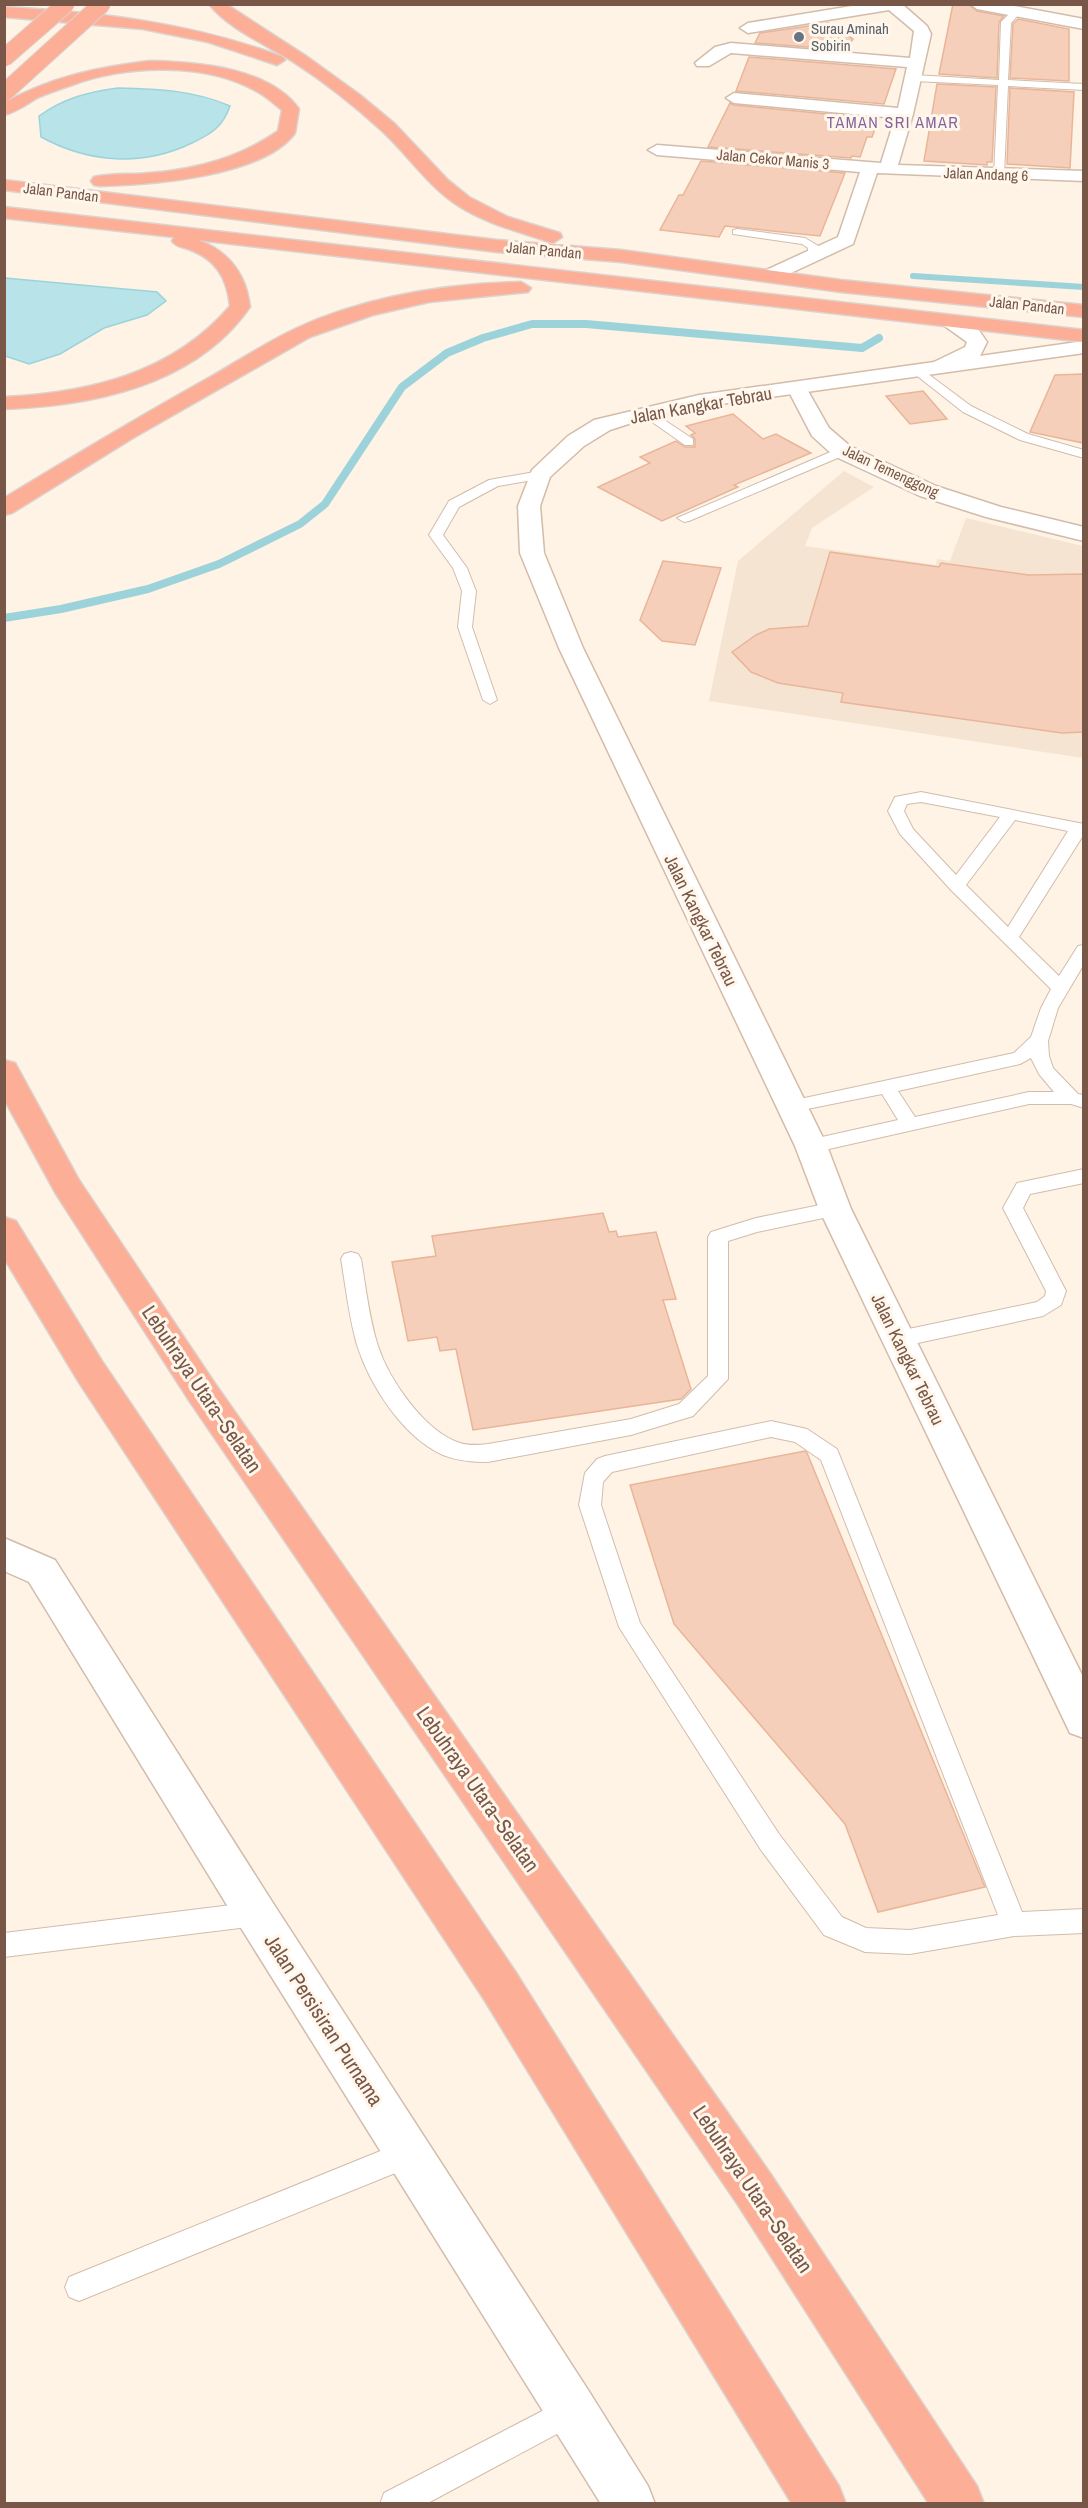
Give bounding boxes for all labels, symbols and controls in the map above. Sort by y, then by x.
place label: Surau Aminah Sobirin [811,18,889,56]
marker: Surau Aminah Sobirin [792,30,806,44]
district label: TAMAN SRI AMAR [827,111,959,133]
street label: Jalan Cekor Manis 3 [716,144,830,174]
street label: Jalan Andang 6 [943,162,1029,186]
street label: Jalan Pandan [22,177,100,207]
street label: Jalan Pandan [506,236,582,264]
street label: Jalan Pandan [988,291,1066,319]
street label: Jalan Kangkar Tebrau [628,380,774,430]
street label: Jalan Temenggong [840,440,943,503]
street label: Jalan Kangkar Tebrau [658,850,744,990]
street label: Jalan Kangkar Tebrau [865,1289,951,1429]
street label: Lebuhraya Utara–Selatan [135,1300,269,1478]
street label: Lebuhraya Utara–Selatan [410,1700,546,1878]
street label: Jalan Persisiran Purnama [258,1929,391,2112]
street label: Lebuhraya Utara–Selatan [686,2100,820,2278]

